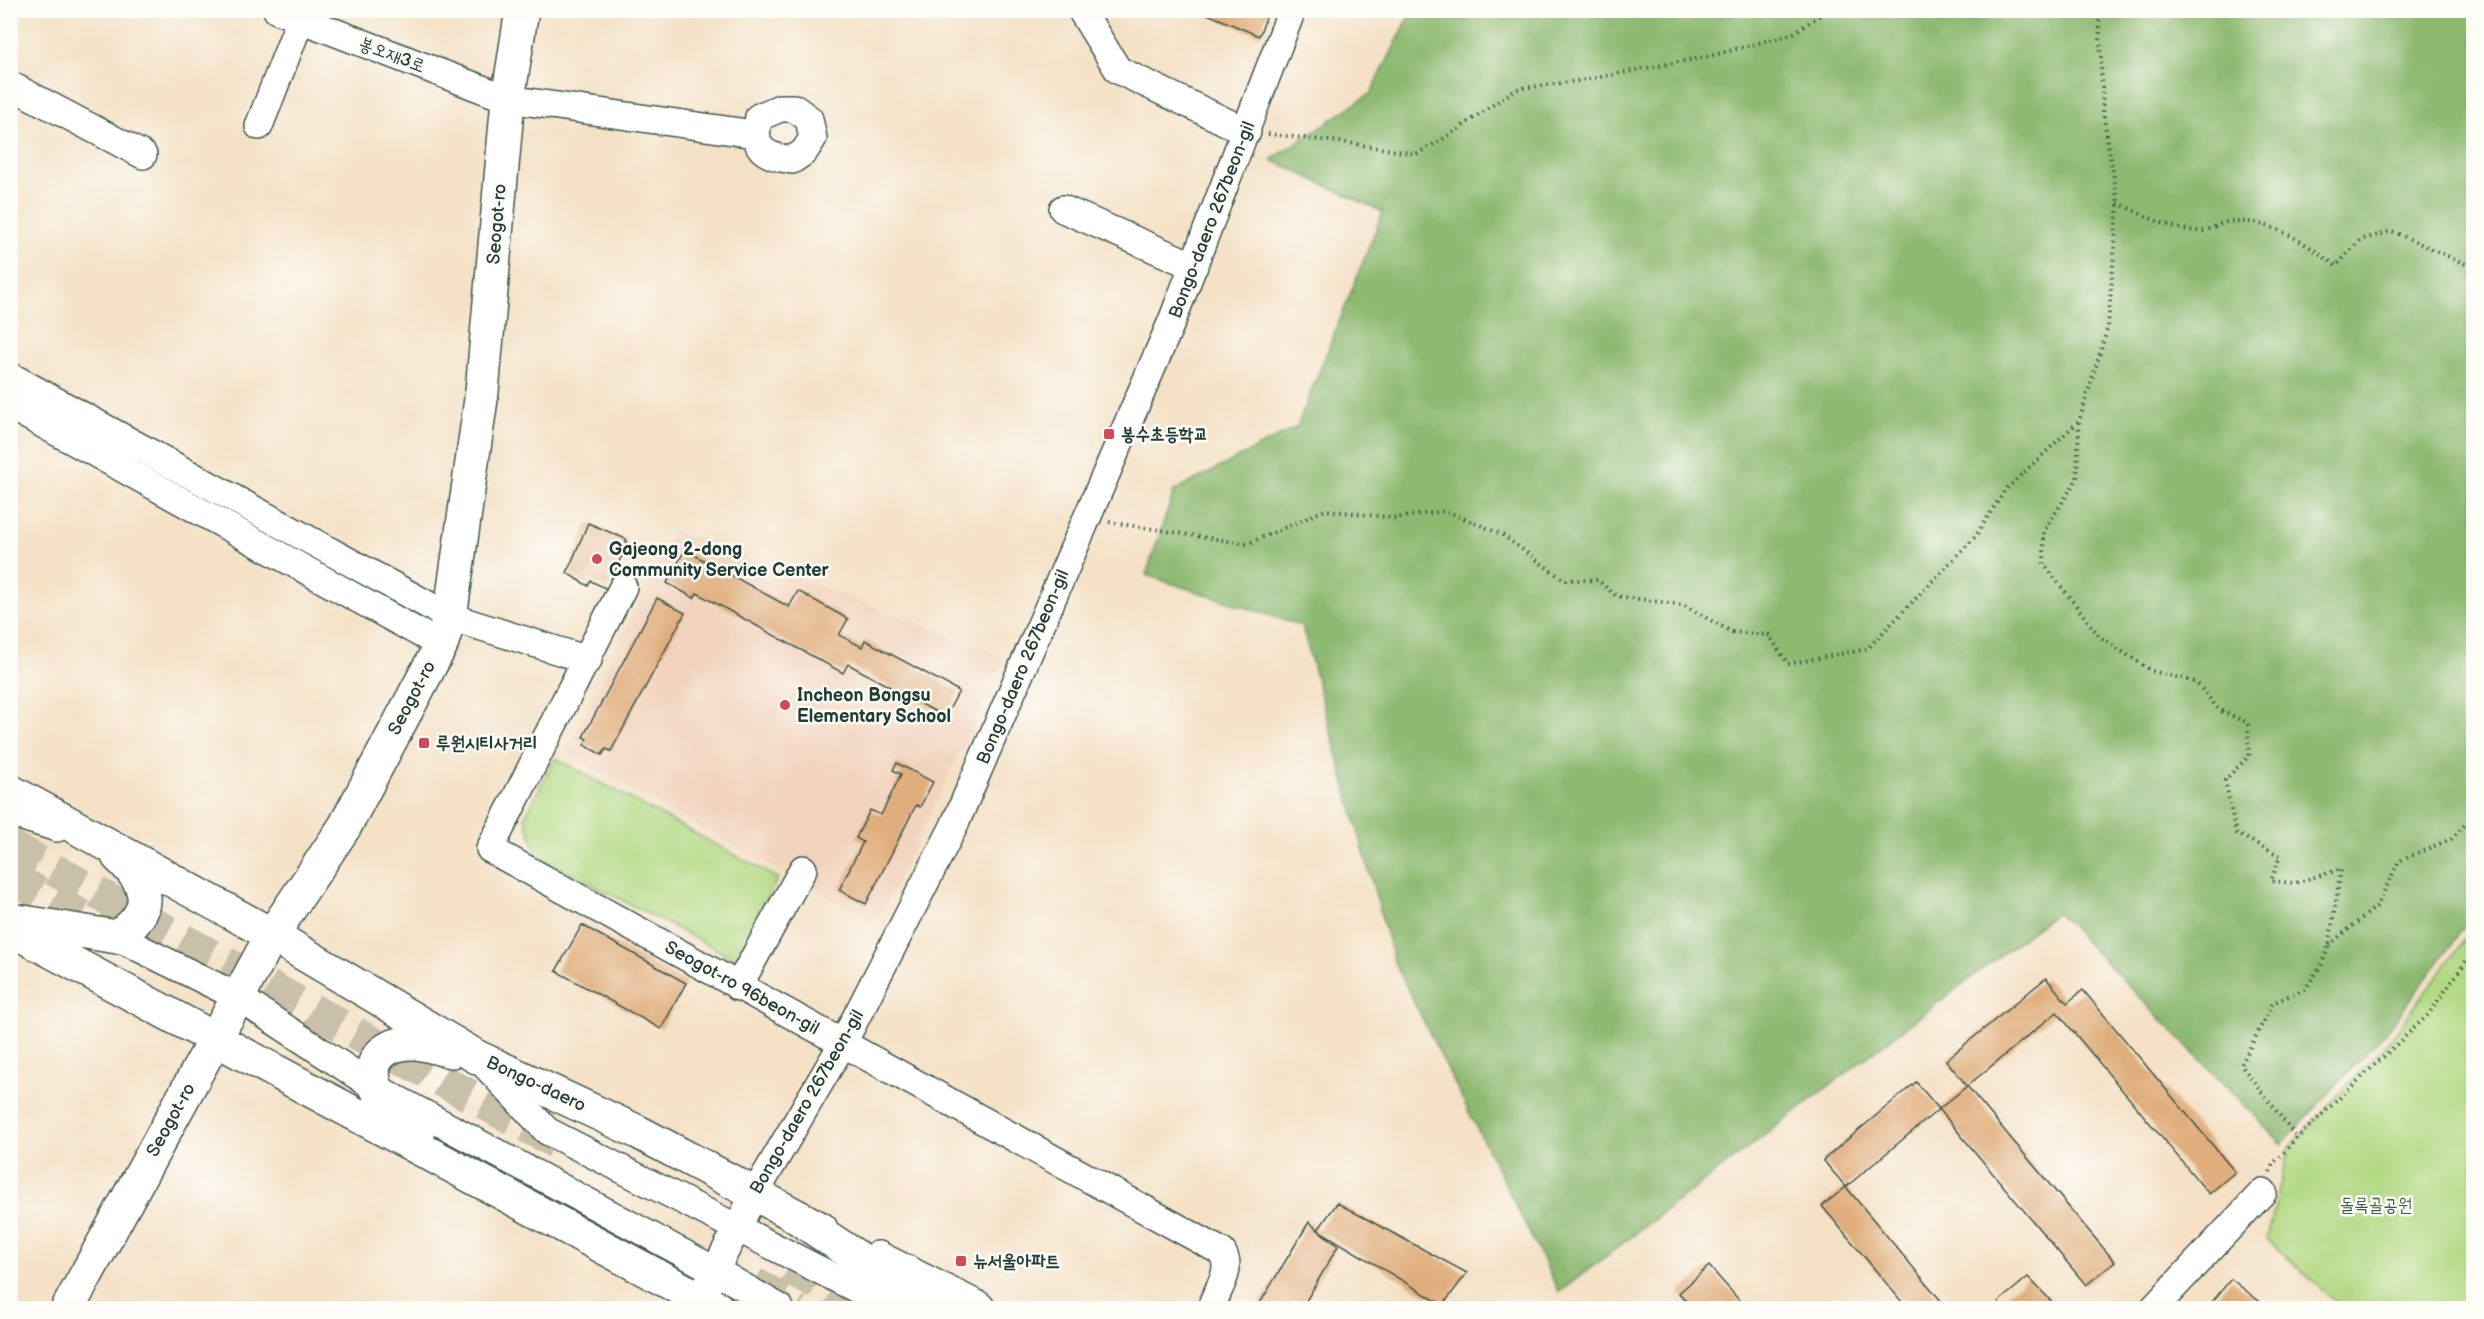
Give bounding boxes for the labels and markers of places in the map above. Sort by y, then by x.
place label: 봉수초등학교 [1121,424,1208,445]
marker: 봉수초등학교 [1102,427,1116,441]
place label: Gajeong 2-dong Community Service Center [609,539,830,581]
marker: Gajeong 2-dong Community Service Center [590,552,604,566]
place label: Incheon Bongsu Elementary School [797,685,951,727]
marker: Incheon Bongsu Elementary School [778,698,792,712]
place label: 루원시티사거리 [436,733,537,754]
marker: 루원시티사거리 [417,736,431,750]
place label: 뉴서울아파트 [973,1251,1060,1272]
marker: 뉴서울아파트 [954,1254,968,1268]

